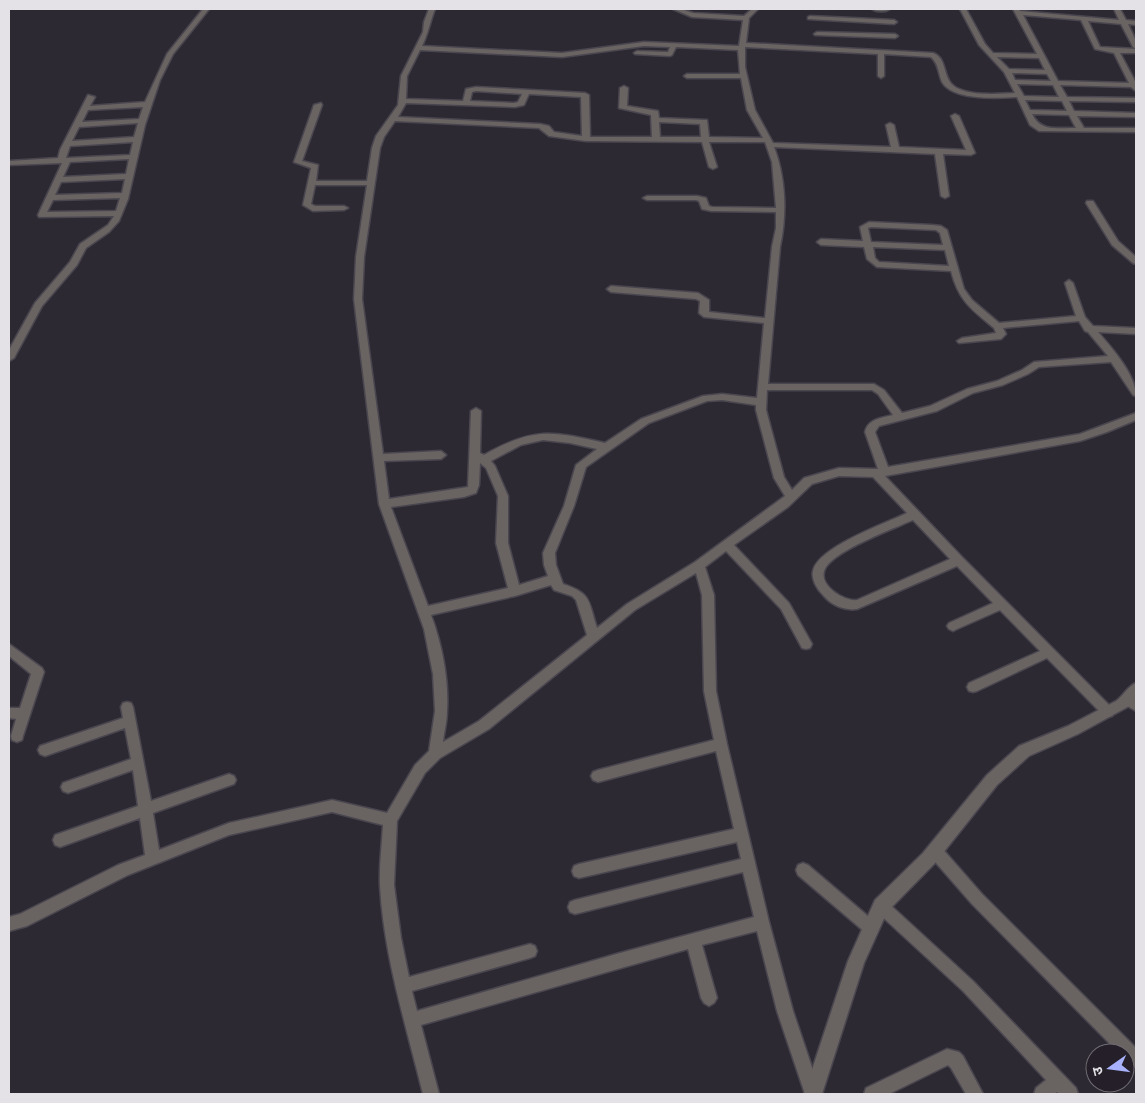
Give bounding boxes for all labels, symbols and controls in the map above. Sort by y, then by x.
north arrow [1085,1043,1135,1093]
text: उ [1088,1064,1106,1077]

